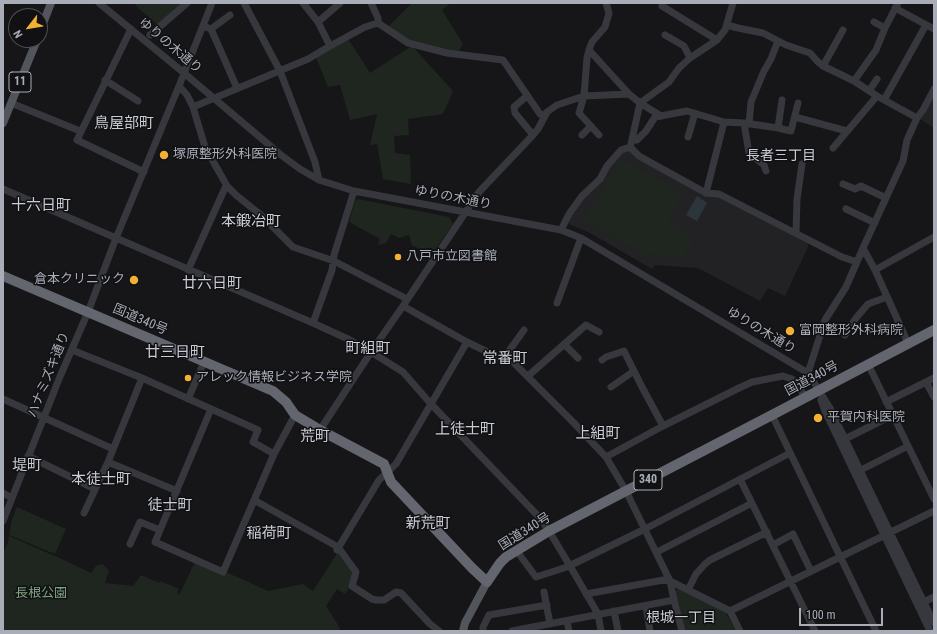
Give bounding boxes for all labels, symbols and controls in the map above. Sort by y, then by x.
north arrow [8,8,48,48]
street label: ゆりの木通り [135,15,205,77]
text: N [11,28,25,40]
road number: 11 [9,72,31,92]
district label: 鳥屋部町 [94,115,154,133]
place label: 塚原整形外科医院 [173,147,277,163]
district label: 長者三丁目 [746,148,816,164]
marker: 塚原整形外科医院 [158,149,170,161]
street label: ゆりの木通り [413,183,493,213]
district label: 十六日町 [11,197,71,215]
district label: 本鍛冶町 [221,213,281,231]
place label: 八戸市立図書館 [406,249,497,265]
marker: 八戸市立図書館 [393,252,403,262]
place label: 倉本クリニック [34,272,125,288]
marker: 倉本クリニック [128,274,140,286]
district label: 廿六日町 [182,275,242,293]
street label: 国道340号 [110,301,170,339]
street label: ゆりの木通り [724,304,798,358]
place label: 富岡整形外科病院 [799,323,903,339]
marker: 富岡整形外科病院 [784,325,796,337]
street label: ハナミズキ通り [25,330,73,420]
district label: 町組町 [346,340,390,358]
district label: 廿三日町 [145,344,205,362]
district label: 常番町 [483,350,527,368]
street label: 国道340号 [783,358,841,400]
place label: アレック情報ビジネス学院 [196,370,352,386]
marker: アレック情報ビジネス学院 [183,373,193,383]
place label: 平賀内科医院 [827,410,905,426]
marker: 平賀内科医院 [812,412,824,424]
district label: 上徒士町 [435,421,495,439]
district label: 上組町 [576,425,620,443]
district label: 荒町 [300,428,330,446]
district label: 堤町 [12,457,42,475]
road number: 340 [634,470,662,490]
district label: 本徒士町 [71,471,131,489]
district label: 徒士町 [148,497,192,515]
street label: 国道340号 [496,510,554,554]
district label: 新荒町 [406,515,450,533]
district label: 稲荷町 [247,525,291,543]
park label: 長根公園 [15,586,67,602]
scale bar [801,600,885,626]
text: 100 m [806,608,836,622]
district label: 根城一丁目 [646,610,716,626]

